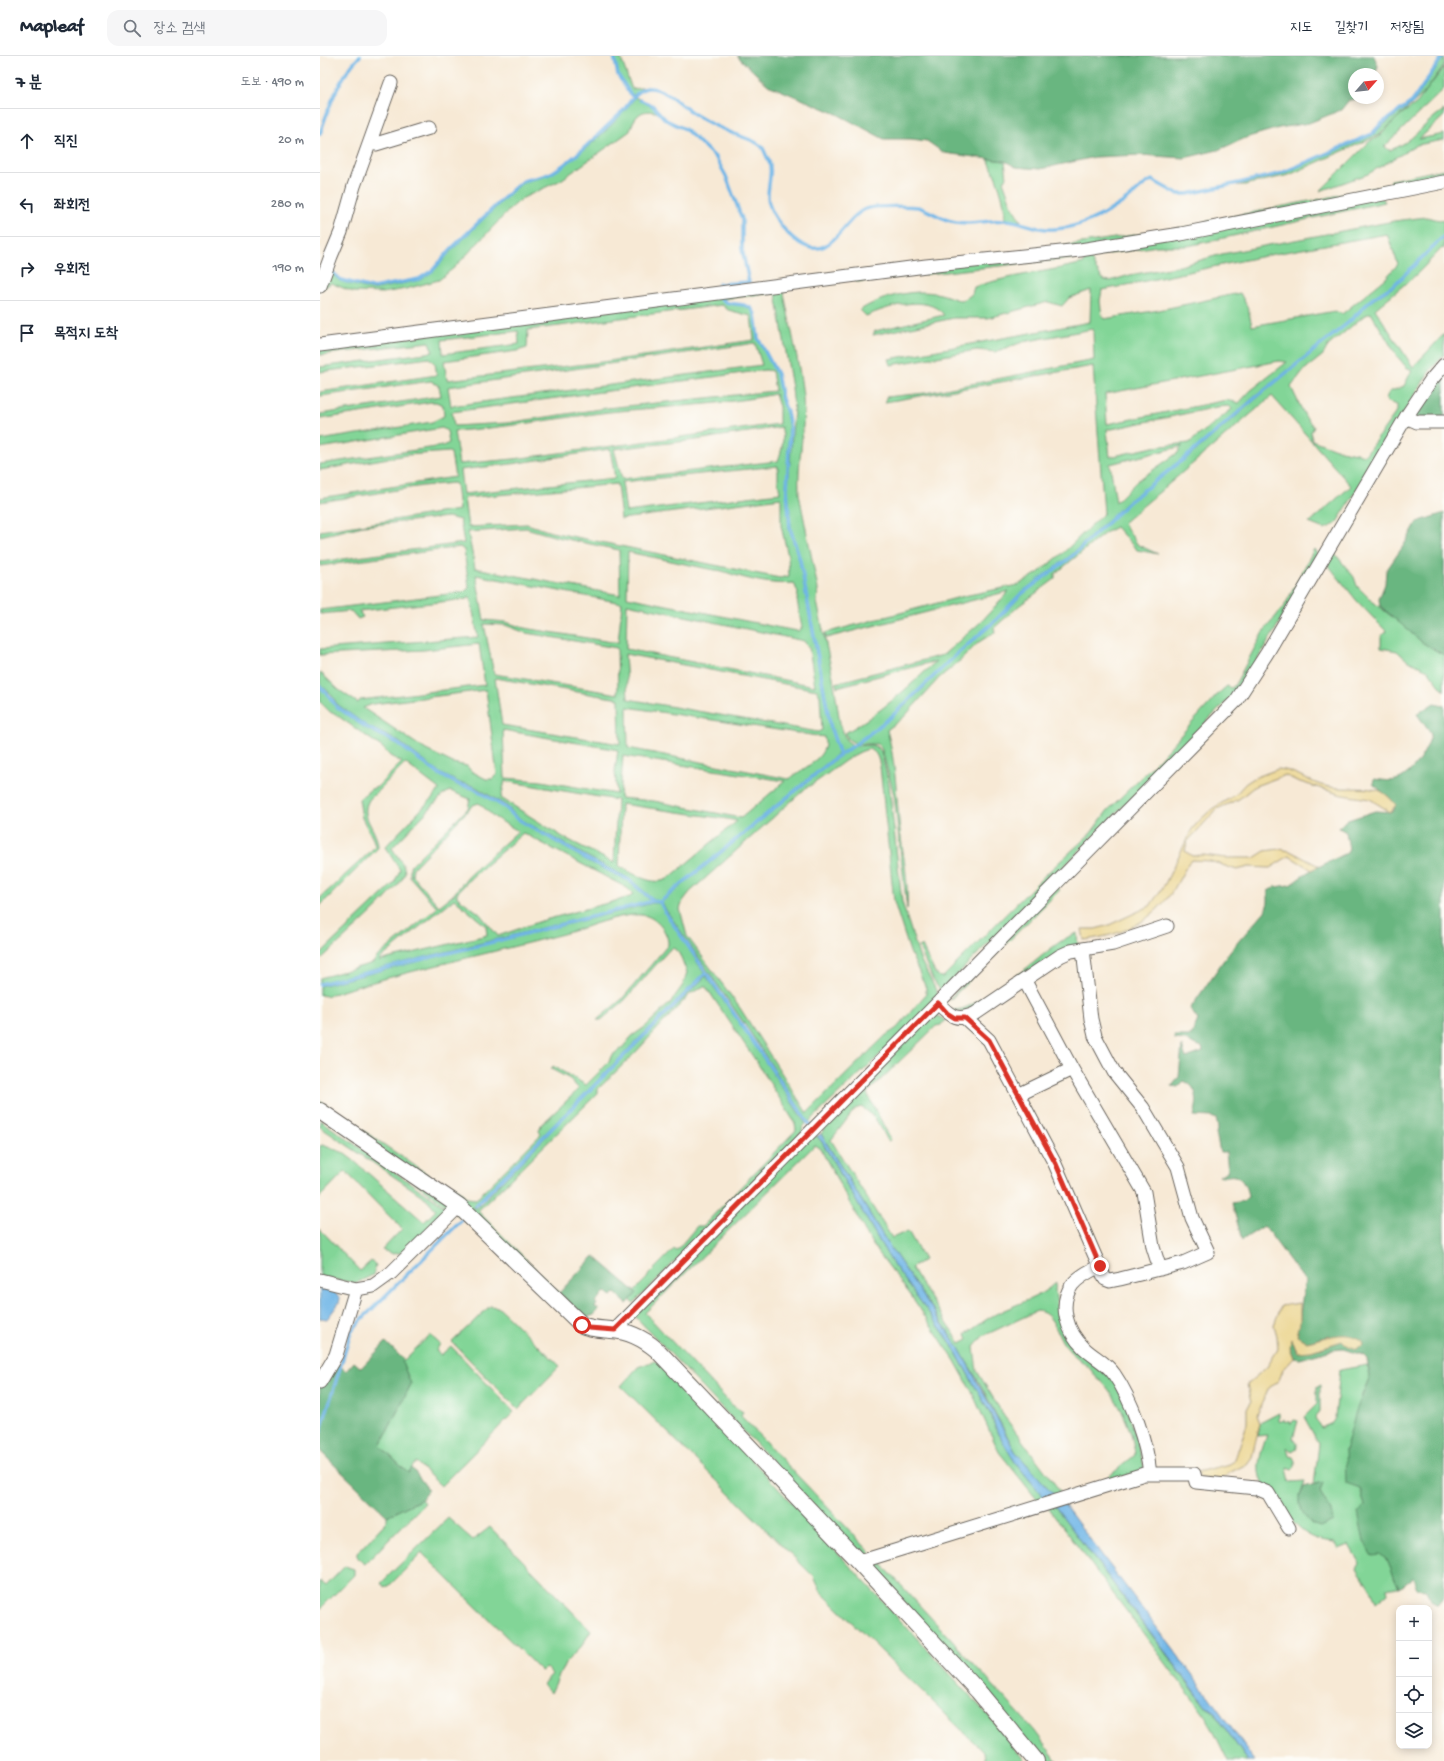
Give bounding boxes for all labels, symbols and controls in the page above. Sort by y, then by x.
search box [107,10,387,46]
text: Mapleaf [20,16,83,39]
icon: search [121,17,143,39]
text: 장소 검색 [153,20,205,38]
text: 지도 [1290,20,1312,37]
text: 길찾기 [1334,20,1368,37]
text: 저장됨 [1390,20,1424,37]
north arrow [1348,68,1384,104]
text: 7 분 [16,74,43,94]
text: 도보 · 490 m [240,75,304,90]
icon: ahead [16,130,38,152]
text: 직진 [54,133,78,151]
text: 20 m [278,133,304,148]
icon: left [16,194,38,216]
text: 좌회전 [54,197,90,215]
text: 280 m [271,197,304,212]
icon: right [16,258,38,280]
text: 우회전 [54,261,90,279]
text: 190 m [273,261,304,276]
icon: arrive [16,322,38,344]
text: 목적지 도착 [54,325,118,343]
route end [1091,1257,1109,1275]
route start [573,1316,591,1334]
map controls [1396,1605,1432,1749]
button: + [1396,1605,1432,1641]
button: − [1396,1641,1432,1677]
button: locate [1396,1677,1432,1713]
button: layers [1396,1713,1432,1749]

